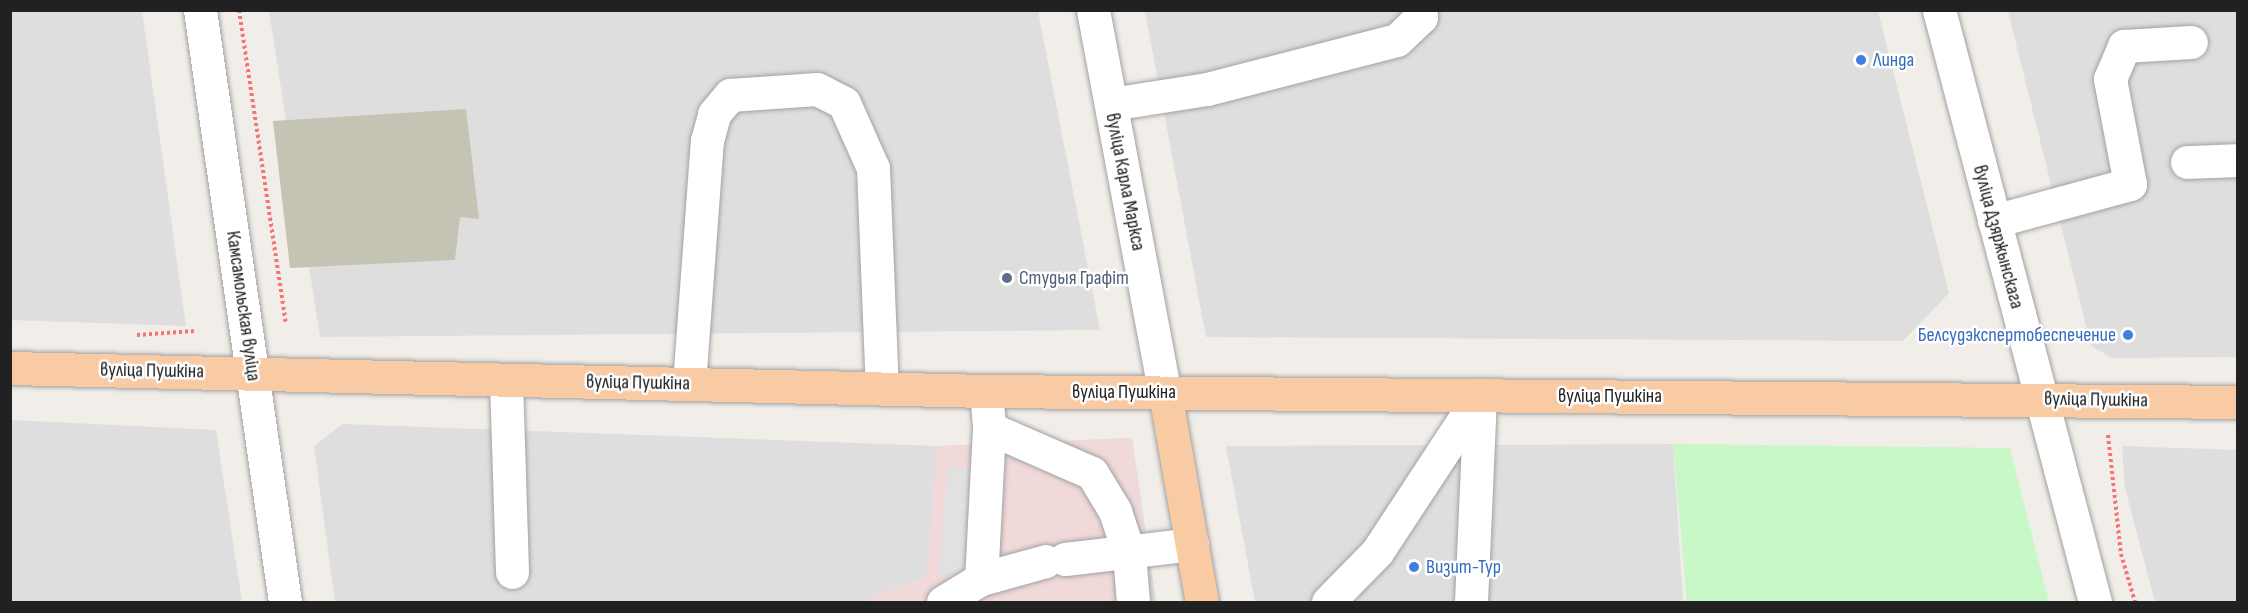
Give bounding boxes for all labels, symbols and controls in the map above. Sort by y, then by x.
place label: Линда [1873,48,1914,72]
marker: Линда [1854,53,1868,67]
street label: вуліца Карла Маркса [1100,111,1150,253]
street label: вуліца Дзяржынскага [1967,163,2029,311]
street label: Камсамольская вуліца [221,229,265,383]
place label: Студыя Графіт [1019,266,1129,290]
marker: Студыя Графіт [1000,271,1014,285]
place label: Белсудэкспертобеспечение [1918,323,2116,347]
marker: Белсудэкспертобеспечение [2121,328,2135,342]
street label: вуліца Пушкіна [100,358,204,384]
street label: вуліца Пушкіна [586,370,690,396]
street label: вуліца Пушкіна [1072,380,1176,404]
street label: вуліца Пушкіна [1558,384,1662,408]
street label: вуліца Пушкіна [2044,387,2148,413]
place label: Визит-Тур [1426,555,1501,579]
marker: Визит-Тур [1407,560,1421,574]

